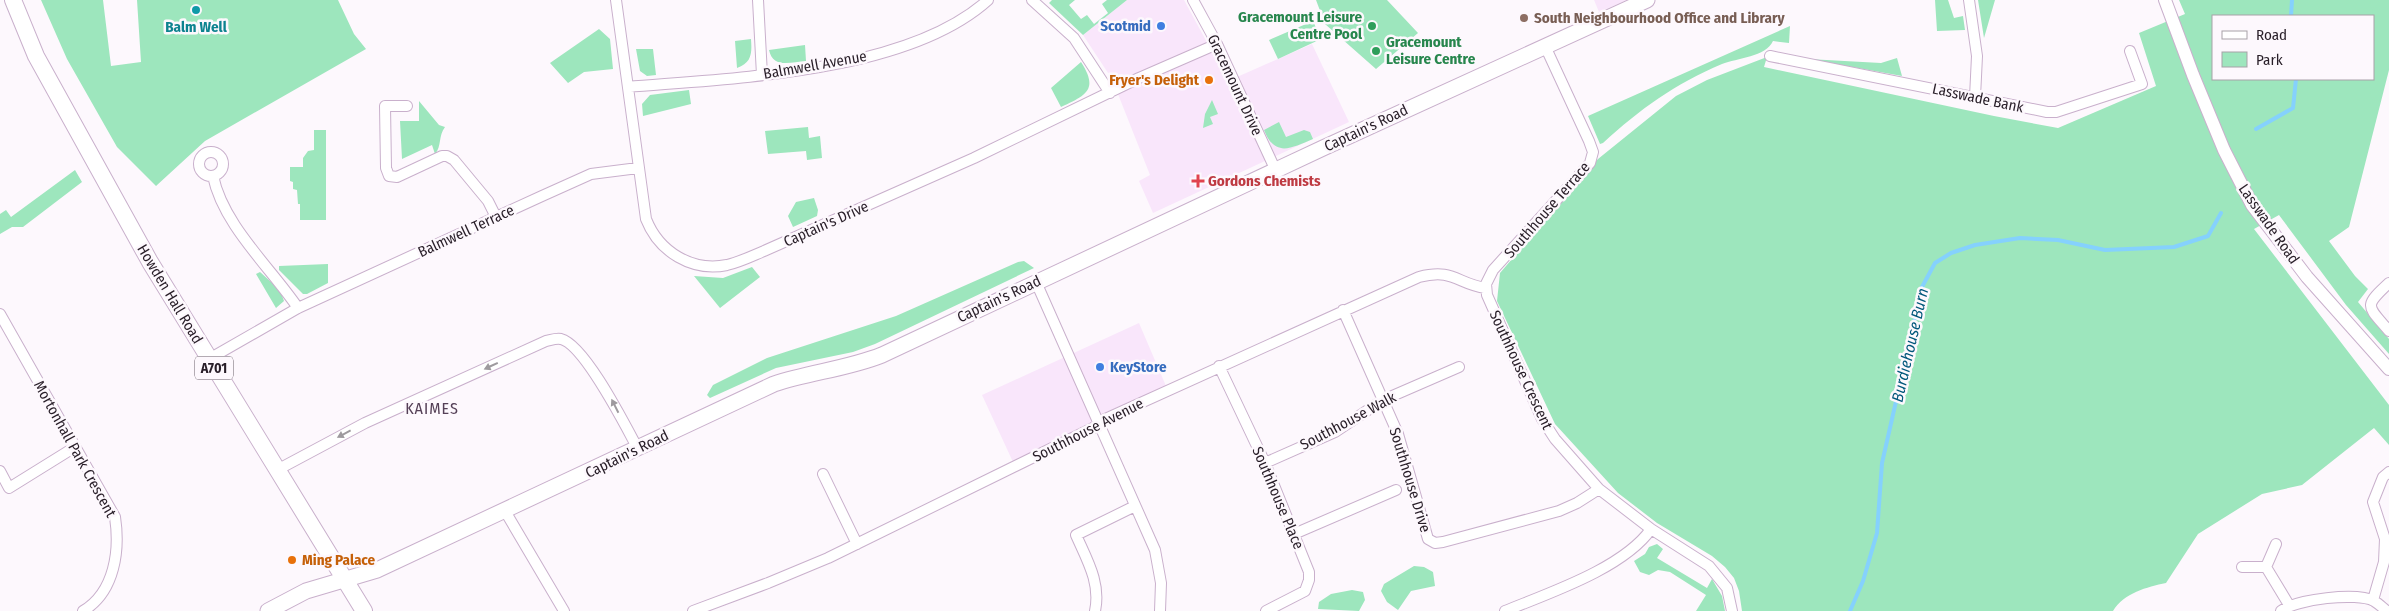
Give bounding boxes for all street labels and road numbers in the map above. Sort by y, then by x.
street label: Gracemount Drive [1204,32,1266,138]
street label: Balmwell Avenue [762,47,868,83]
street label: Lasswade Bank [1931,80,2025,116]
street label: Captain's Road [1321,101,1411,155]
street label: Southhouse Terrace [1500,158,1594,262]
street label: Lasswade Road [2235,181,2303,267]
street label: Captain's Drive [781,197,871,251]
street label: Balmwell Terrace [415,201,517,261]
street label: Howden Hall Road [133,241,207,347]
street label: Captain's Road [954,272,1044,326]
street label: Southhouse Crescent [1486,308,1557,432]
road number: A701 [195,356,233,379]
street label: Mortonhall Park Crescent [30,378,120,521]
street label: Southhouse Walk [1297,388,1399,454]
street label: Southhouse Avenue [1030,394,1146,466]
street label: Southhouse Drive [1385,425,1435,535]
street label: Captain's Road [582,426,672,482]
street label: Southhouse Place [1248,444,1308,552]

